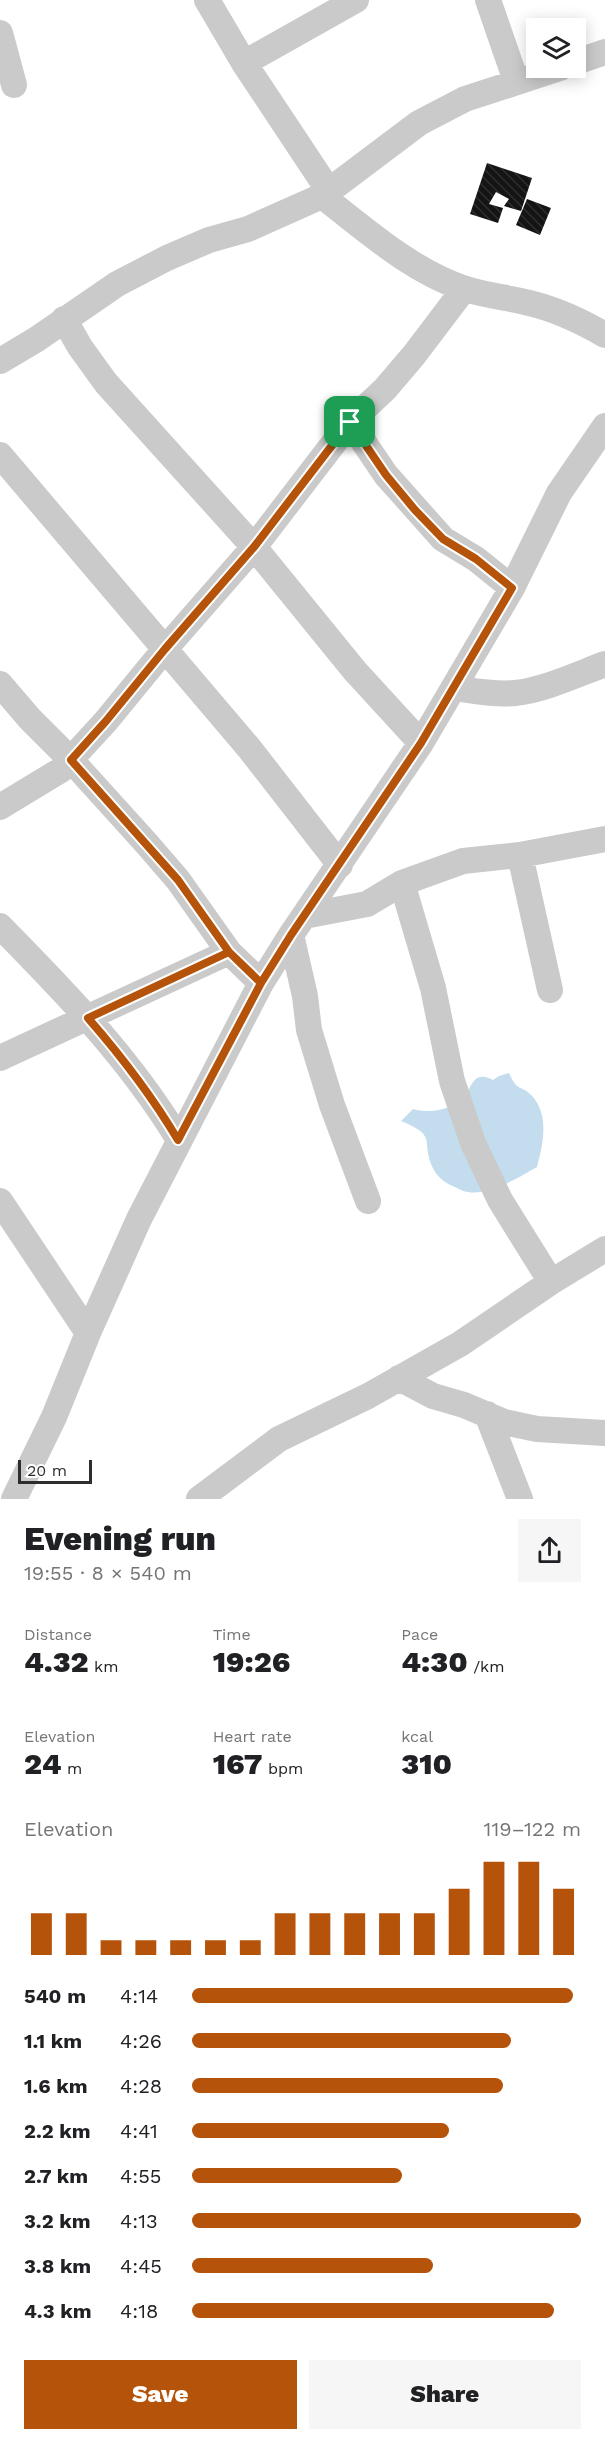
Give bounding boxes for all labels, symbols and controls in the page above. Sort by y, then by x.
map controls [526,18,586,78]
button: layers [526,18,586,78]
pin [324,396,375,447]
icon: arrive [333,405,366,438]
scale bar [18,1457,92,1484]
text: 20 m [27,1461,67,1480]
text: Evening run [24,1519,216,1558]
button: share [518,1519,581,1582]
text: 19:55 · 8 × 540 m [24,1561,192,1585]
text: Distance [24,1625,92,1644]
text: Time [213,1625,251,1644]
text: Pace [401,1625,438,1644]
text: 4.32 [24,1644,89,1679]
text: 19:26 [213,1644,290,1679]
text: 4:30 [401,1644,468,1679]
text: km [89,1657,118,1676]
text: /km [468,1657,504,1676]
text: Elevation [24,1727,95,1746]
text: Heart rate [213,1727,292,1746]
text: kcal [401,1727,433,1746]
text: 24 [24,1746,62,1781]
text: 167 [213,1746,263,1781]
text: 310 [401,1746,452,1781]
text: m [62,1759,82,1778]
text: bpm [263,1759,303,1778]
text: Elevation [24,1817,113,1841]
text: 119–122 m [484,1817,581,1841]
text: 540 m [24,1984,86,2008]
text: 4:14 [120,1984,158,2008]
text: 1.1 km [24,2029,82,2053]
text: 4:26 [120,2029,162,2053]
text: 1.6 km [24,2074,88,2098]
text: 4:28 [120,2074,162,2098]
text: 2.2 km [24,2119,91,2143]
text: 4:41 [120,2119,158,2143]
text: 2.7 km [24,2164,88,2188]
text: 4:55 [120,2164,161,2188]
text: 3.2 km [24,2209,91,2233]
text: 4:13 [120,2209,158,2233]
text: 3.8 km [24,2254,91,2278]
text: 4:45 [120,2254,162,2278]
text: 4.3 km [24,2299,91,2323]
text: 4:18 [120,2299,158,2323]
button: Save [24,2360,297,2429]
button: Share [309,2360,581,2429]

